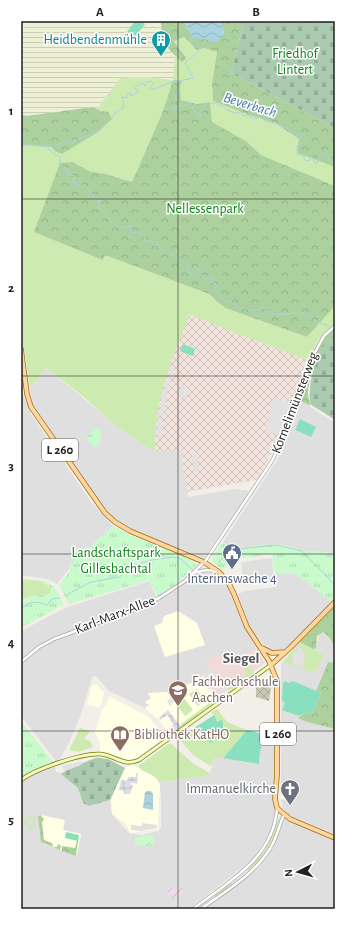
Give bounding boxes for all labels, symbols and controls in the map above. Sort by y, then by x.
text: A [96,6,104,19]
text: B [252,6,260,19]
building icon: Heidbendenmühle [150,29,172,57]
place label: Heidbendenmühle [43,33,147,47]
park label: Friedhof Lintert [272,47,318,77]
water label: Beverbach [222,90,278,120]
text: 1 [9,105,13,118]
park label: Nellessenpark [166,202,244,216]
text: 2 [8,282,14,295]
street label: Kornelimünsterweg [269,350,321,456]
road number: L 260 [42,439,78,461]
text: 3 [8,460,14,473]
public building icon: Interimswache 4 [221,542,243,570]
park label: Landschaftspark Gillesbachtal [71,546,161,576]
place label: Interimswache 4 [187,572,277,586]
street label: Karl-Marx-Allee [73,593,157,637]
text: 4 [8,637,15,650]
district label: Siegel [223,651,259,666]
place label: Fachhochschule Aachen [192,675,279,705]
school or university icon: Fachhochschule Aachen [167,679,189,707]
road number: L 260 [260,723,296,745]
library icon: Bibliothek KatHO [109,724,131,752]
place label: Bibliothek KatHO [134,728,229,742]
church icon: Immanuelkirche [279,778,301,806]
place label: Immanuelkirche [186,782,276,796]
text: 5 [8,814,14,827]
north arrow [278,852,318,892]
text: N [283,869,294,877]

